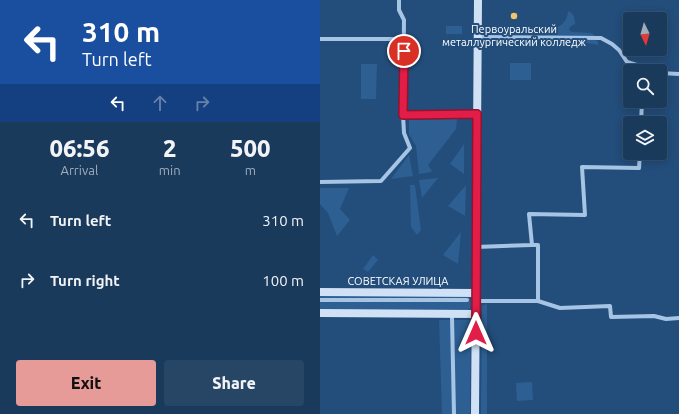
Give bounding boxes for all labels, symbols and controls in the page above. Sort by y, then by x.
marker: Первоуральский металлургический колледж [509,11,519,21]
north arrow [623,12,667,56]
map controls [623,12,667,160]
icon: left [16,16,68,68]
text: 310 m [82,16,160,47]
place label: Первоуральский металлургический колледж [442,23,586,48]
pin [387,34,421,68]
icon: arrive [393,40,415,62]
text: Turn left [82,49,152,69]
button: search [623,64,667,108]
icon: left [107,92,129,114]
icon: ahead [149,92,171,114]
icon: right [191,92,213,114]
button: layers [623,116,667,160]
text: 06:56 [49,135,109,162]
text: 2 [163,135,176,162]
text: 500 [230,135,271,162]
text: Arrival [60,163,98,177]
text: min [159,163,181,177]
text: m [245,163,256,177]
icon: left [16,209,38,231]
text: Turn left [50,212,111,229]
text: 310 m [262,212,304,229]
icon: right [16,269,38,291]
text: Turn right [50,272,120,289]
text: 100 m [262,272,304,289]
street label: СОВЕТСКАЯ УЛИЦА [347,275,449,287]
position arrow [455,312,497,354]
button: Exit [16,360,156,406]
button: Share [164,360,304,406]

